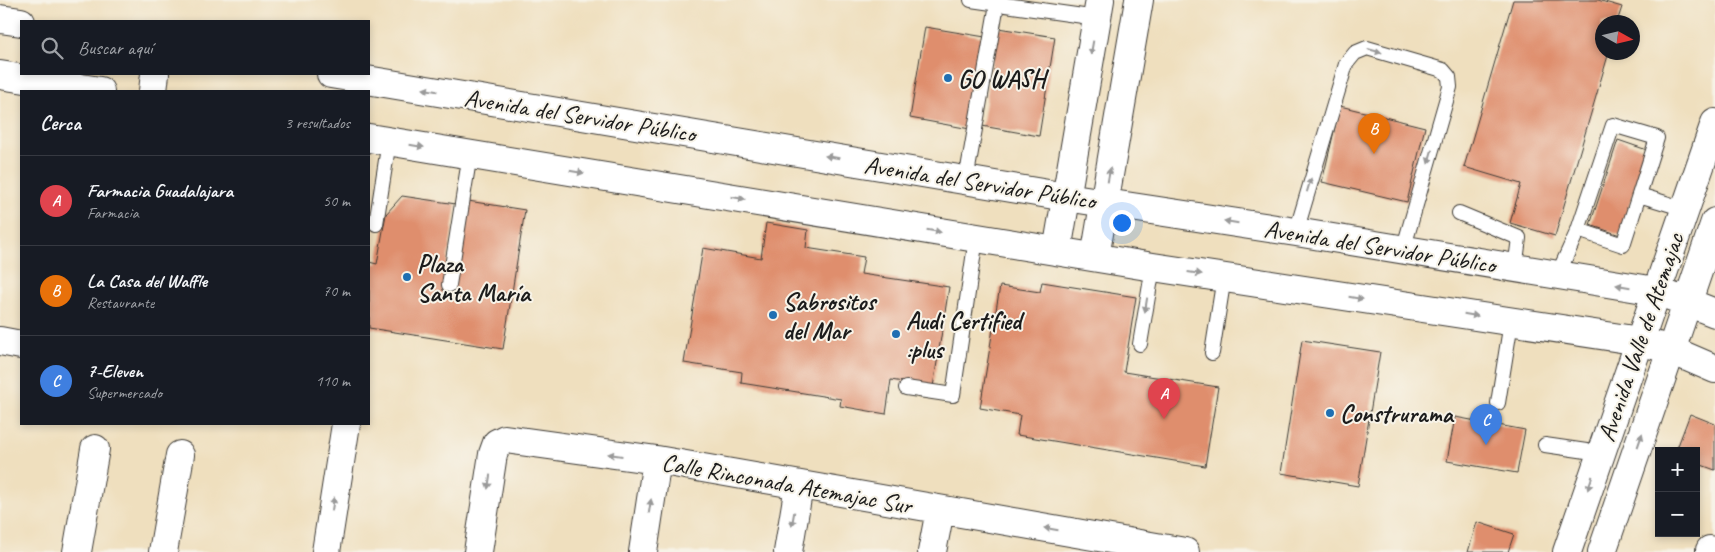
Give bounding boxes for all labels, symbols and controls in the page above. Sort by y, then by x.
north arrow [1595,15,1640,60]
search box [20,20,370,75]
icon: search [38,34,66,62]
text: Buscar aquí [78,36,152,60]
one-way arrow [1087,40,1095,56]
one-way arrow [1368,47,1383,55]
place label: GO WASH [958,63,1049,95]
marker: GO WASH [942,72,954,84]
street label: Avenida del Servidor Público [462,82,701,151]
one-way arrow [422,86,438,94]
text: Cerca [40,110,81,136]
text: 3 resultados [285,113,350,133]
pin: B [1358,113,1390,154]
one-way arrow [409,142,425,150]
street label: Avenida del Servidor Público [862,149,1101,218]
one-way arrow [1425,149,1433,164]
one-way arrow [823,153,839,161]
one-way arrow [1106,166,1114,182]
one-way arrow [570,168,586,176]
one-way arrow [1306,178,1314,193]
text: Farmacia Guadalajara [87,179,233,203]
text: A [52,191,60,211]
text: 50 m [323,191,350,211]
one-way arrow [730,195,746,203]
text: Farmacia [87,203,139,223]
your location [1109,210,1135,236]
street label: Avenida del Servidor Público [1262,213,1501,282]
one-way arrow [1222,218,1238,226]
one-way arrow [927,227,943,235]
street label: Avenida Valle de Atemajac [1590,228,1692,446]
place label: Plaza Santa María [417,248,532,309]
text: La Casa del Waffle [87,269,207,293]
one-way arrow [1187,269,1203,277]
marker: Plaza Santa María [401,271,413,283]
text: B [52,281,60,301]
text: 70 m [323,281,350,301]
one-way arrow [1615,282,1631,290]
place label: Sabrositos del Mar [783,286,877,347]
text: Restaurante [87,293,154,313]
one-way arrow [1348,294,1364,302]
one-way arrow [1142,298,1150,314]
place label: Audi Certified :plus [906,305,1025,366]
marker: Sabrositos del Mar [767,309,779,321]
one-way arrow [1463,312,1479,320]
marker: Audi Certified :plus [890,328,902,340]
text: 7-Eleven [87,359,143,383]
text: C [52,371,60,391]
text: 110 m [316,371,350,391]
pin: A [1148,378,1180,419]
text: Supermercado [87,383,162,403]
place label: Construrama [1340,398,1454,430]
pin: C [1470,404,1502,445]
marker: Construrama [1324,407,1336,419]
one-way arrow [1637,432,1644,447]
street label: Calle Rinconada Atemajac Sur [659,446,916,522]
map controls [1655,447,1700,537]
button: + [1655,447,1700,492]
one-way arrow [606,450,622,458]
one-way arrow [485,474,493,490]
one-way arrow [1586,476,1593,491]
button: − [1655,492,1700,537]
one-way arrow [330,495,338,511]
one-way arrow [646,498,654,514]
one-way arrow [789,511,797,527]
one-way arrow [1043,524,1059,532]

